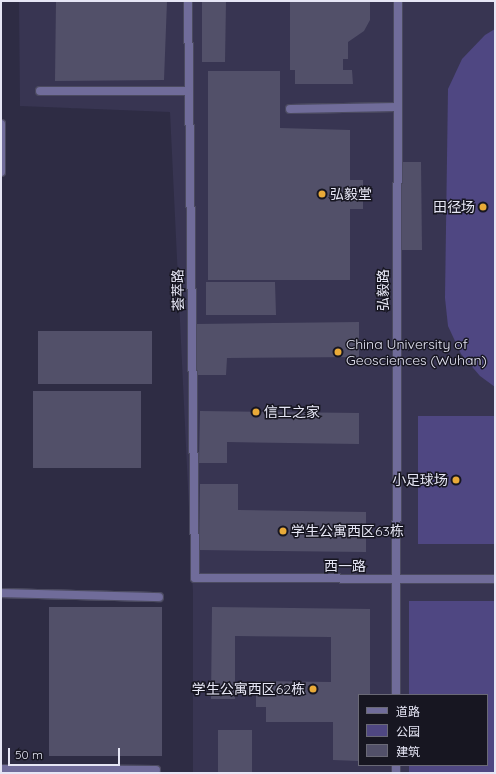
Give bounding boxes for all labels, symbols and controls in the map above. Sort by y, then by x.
place label: 弘毅堂 [330,186,372,202]
marker: 弘毅堂 [317,189,327,199]
place label: 田径场 [433,199,475,215]
marker: 田径场 [478,202,488,212]
street label: 荟萃路 [169,269,187,311]
street label: 弘毅路 [375,269,391,311]
place label: China University of Geosciences (Wuhan) [346,336,487,368]
marker: China University of Geosciences (Wuhan) [333,347,343,357]
place label: 信工之家 [264,404,320,420]
marker: 信工之家 [251,407,261,417]
place label: 小足球场 [392,472,448,488]
marker: 小足球场 [451,475,461,485]
place label: 学生公寓西区63栋 [291,523,404,539]
marker: 学生公寓西区63栋 [278,526,288,536]
street label: 西一路 [324,558,366,574]
place label: 学生公寓西区62栋 [192,681,305,697]
marker: 学生公寓西区62栋 [308,684,318,694]
legend [358,694,488,766]
text: 道路 [396,704,420,719]
text: 公园 [396,724,420,739]
scale bar [10,740,122,766]
text: 建筑 [396,744,420,759]
text: 50 m [15,747,43,762]

